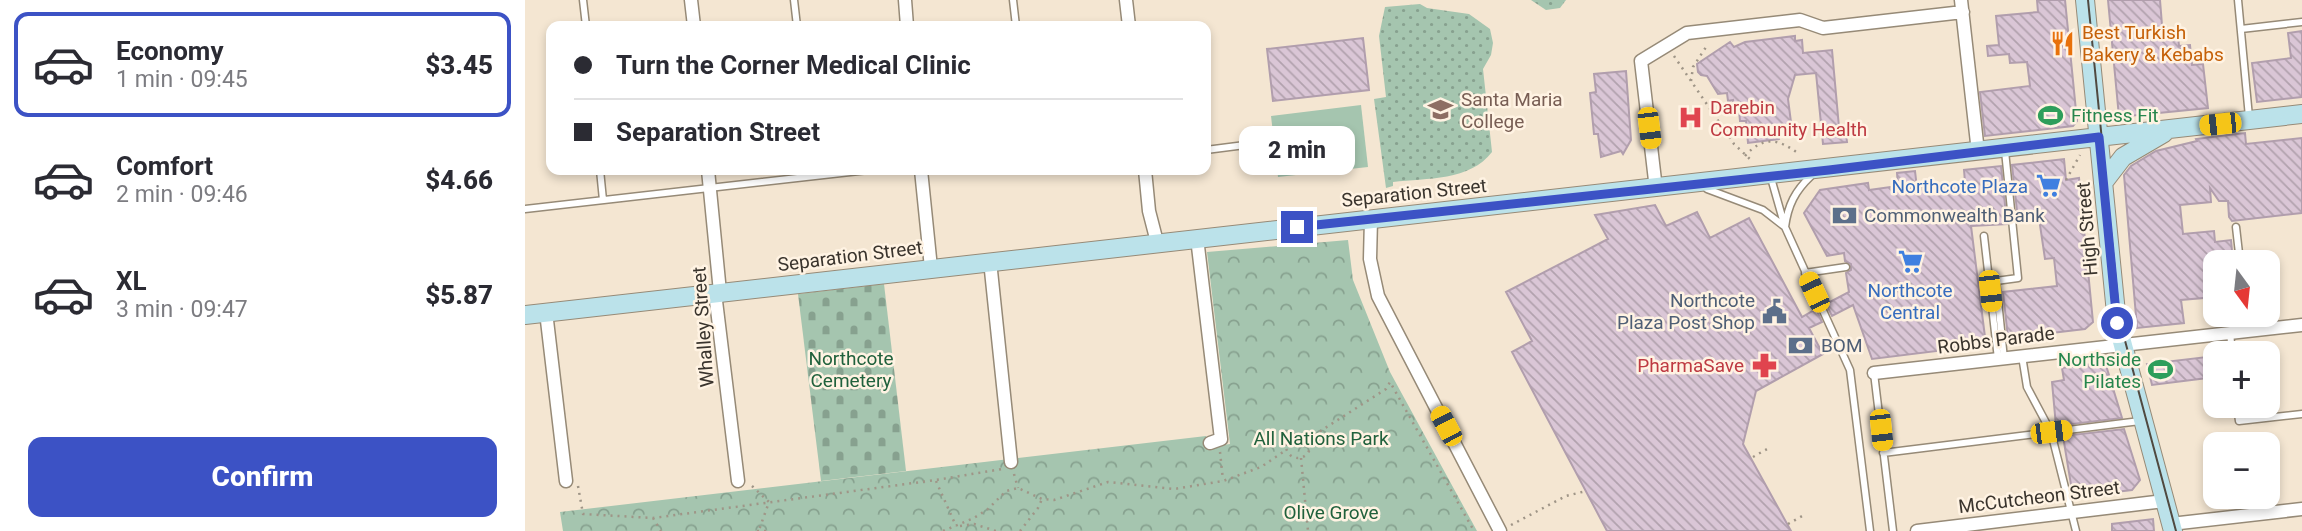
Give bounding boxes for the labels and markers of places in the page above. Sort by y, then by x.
place label: Best Turkish Bakery & Kebabs [2082,21,2224,66]
restaurant icon: Best Turkish Bakery & Kebabs [2048,29,2076,57]
place label: Santa Maria College [1461,88,1563,133]
school or university icon: Santa Maria College [1427,96,1455,124]
place label: Darebin Community Health [1710,96,1867,141]
sports icon: Fitness Fit [2037,101,2065,129]
hospital icon: Darebin Community Health [1676,104,1704,132]
place label: Fitness Fit [2071,104,2159,127]
supermarket icon: Northcote Plaza [2034,172,2062,200]
place label: Northcote Plaza [1892,175,2028,198]
bank icon: Commonwealth Bank [1830,201,1858,229]
place label: Commonwealth Bank [1864,204,2045,227]
supermarket icon: Northcote Central [1896,248,1924,276]
place label: Northcote Central [1867,279,1953,324]
place label: Northcote Plaza Post Shop [1617,289,1755,334]
public building icon: Northcote Plaza Post Shop [1761,297,1789,325]
bank icon: BOM [1787,331,1815,359]
place label: BOM [1821,334,1863,357]
place label: Northside Pilates [2058,348,2141,393]
pharmacy icon: PharmaSave [1750,351,1778,379]
place label: PharmaSave [1637,354,1744,377]
sports icon: Northside Pilates [2147,356,2175,384]

